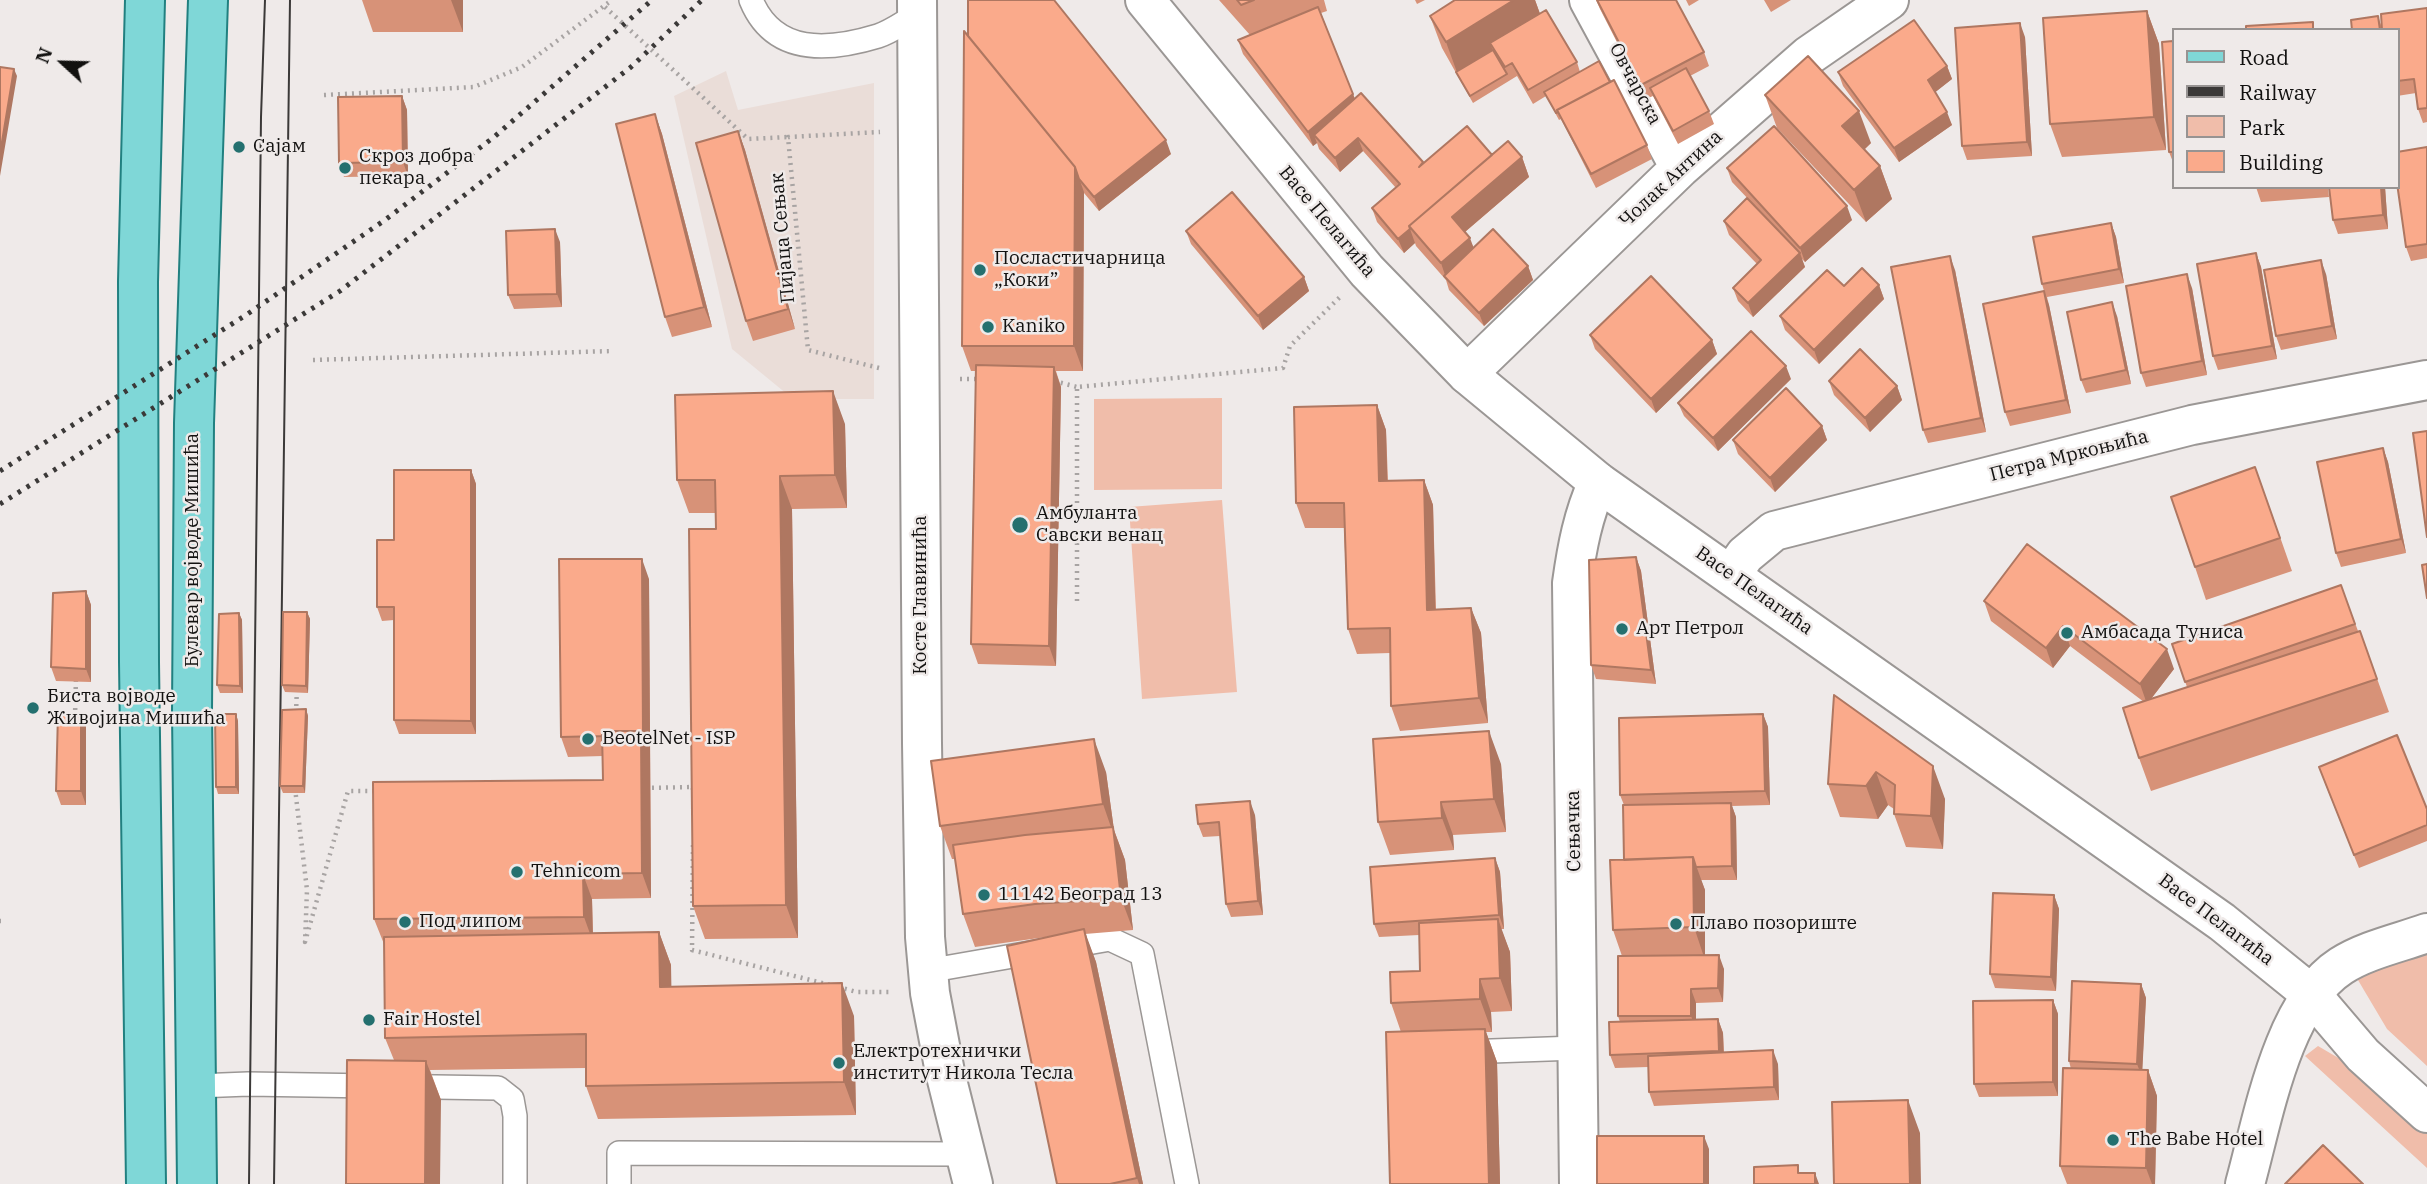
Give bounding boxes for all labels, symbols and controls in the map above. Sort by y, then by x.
north arrow [28,28,98,98]
legend [2172,28,2399,189]
street label: Овчарска [1604,39,1666,129]
text: Road [2239,43,2289,71]
text: N [30,44,57,67]
text: Railway [2239,78,2316,106]
text: Park [2239,113,2285,141]
street label: Чолак Антина [1615,125,1727,233]
place label: Сајам [253,136,306,158]
marker: Сајам [231,139,247,155]
place label: Скроз добра пекара [359,146,474,190]
text: Building [2239,148,2323,176]
marker: Скроз добра пекара [337,160,353,176]
street label: Васе Пелагића [1274,162,1380,282]
street label: Пијаца Сењак [766,172,800,304]
place label: Посластичарница „Коки” [994,248,1166,292]
marker: Посластичарница „Коки” [972,262,988,278]
place label: Kaniko [1002,316,1065,338]
marker: Kaniko [980,319,996,335]
street label: Петра Мркоњића [1987,425,2151,487]
street label: Булевар војводе Мишића [182,433,204,667]
place label: Амбуланта Савски венац [1036,503,1164,547]
street label: Косте Главинића [910,515,932,675]
marker: Амбуланта Савски венац [1010,515,1030,535]
street label: Васе Пелагића [1691,542,1817,640]
place label: Арт Петрол [1636,618,1744,640]
marker: Арт Петрол [1614,621,1630,637]
place label: Амбасада Туниса [2081,622,2244,644]
marker: Амбасада Туниса [2059,625,2075,641]
place label: Биста војводе Живојина Мишића [47,686,226,730]
marker: Биста војводе Живојина Мишића [25,700,41,716]
place label: BeotelNet - ISP [602,728,736,750]
marker: BeotelNet - ISP [580,731,596,747]
street label: Сењачка [1562,790,1586,872]
place label: Tehnicom [531,861,621,883]
marker: Tehnicom [509,864,525,880]
street label: Васе Пелагића [2154,869,2278,971]
place label: 11142 Београд 13 [998,884,1163,906]
marker: 11142 Београд 13 [976,887,992,903]
place label: Под липом [419,911,522,933]
place label: Плаво позориште [1690,913,1857,935]
marker: Под липом [397,914,413,930]
marker: Плаво позориште [1668,916,1684,932]
place label: Fair Hostel [383,1009,481,1031]
marker: Fair Hostel [361,1012,377,1028]
place label: Електротехнички институт Никола Тесла [853,1041,1074,1085]
marker: Електротехнички институт Никола Тесла [831,1055,847,1071]
place label: The Babe Hotel [2127,1129,2263,1151]
marker: The Babe Hotel [2105,1132,2121,1148]

